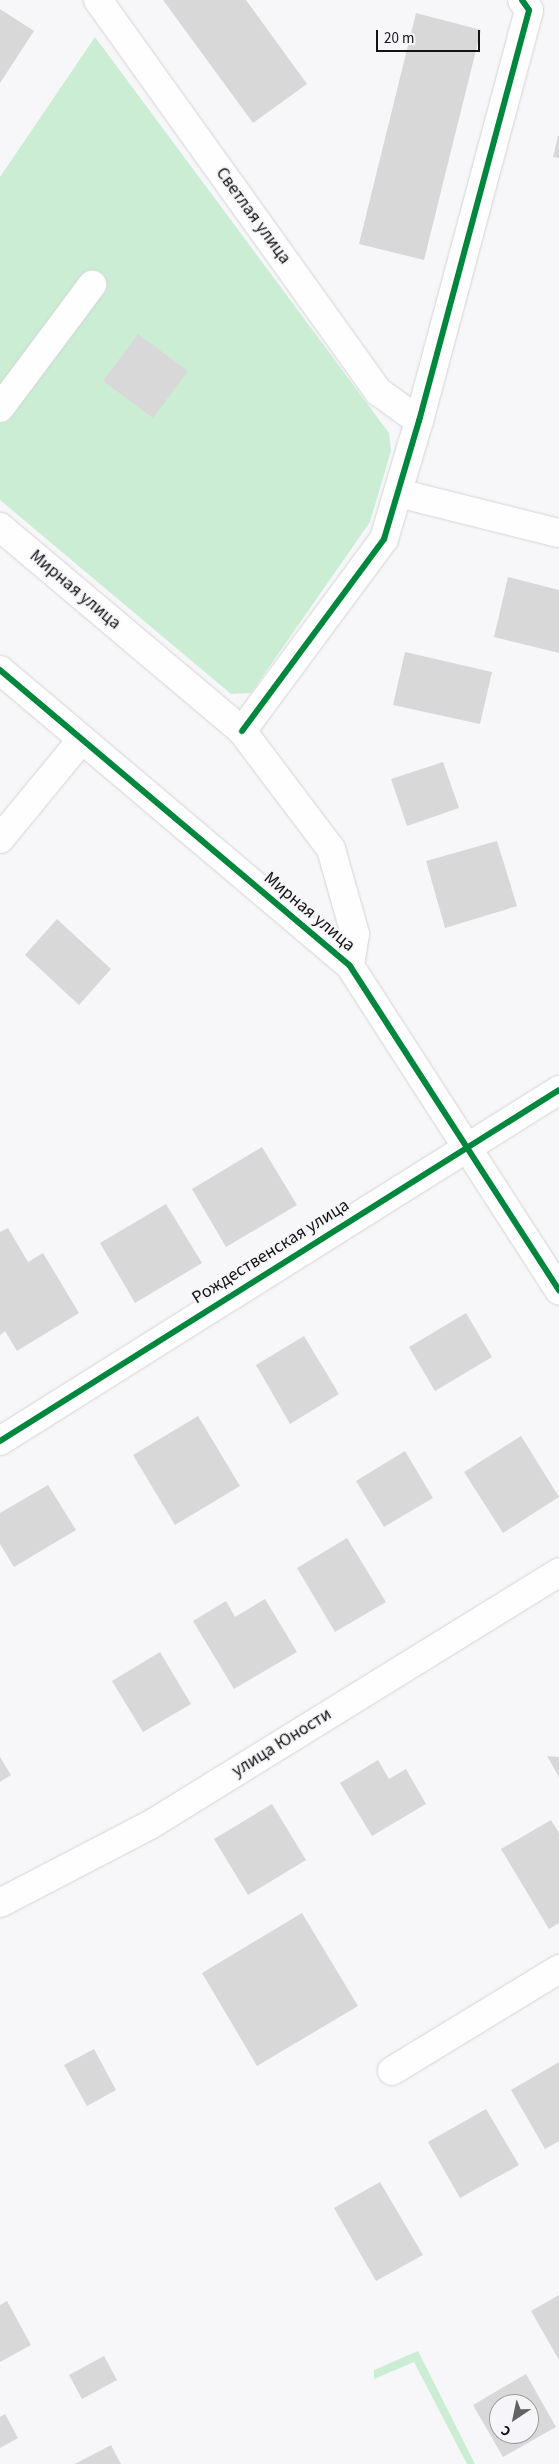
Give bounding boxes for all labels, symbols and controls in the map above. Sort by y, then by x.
scale bar [379,20,483,52]
text: 20 m [384,28,414,49]
street label: Светлая улица [211,163,295,269]
street label: Мирная улица [25,546,125,634]
street label: Мирная улица [259,868,359,956]
street label: Рождественская улица [188,1195,354,1309]
street label: улица Юности [228,1704,336,1782]
north arrow [489,2394,539,2444]
text: С [497,2420,515,2441]

